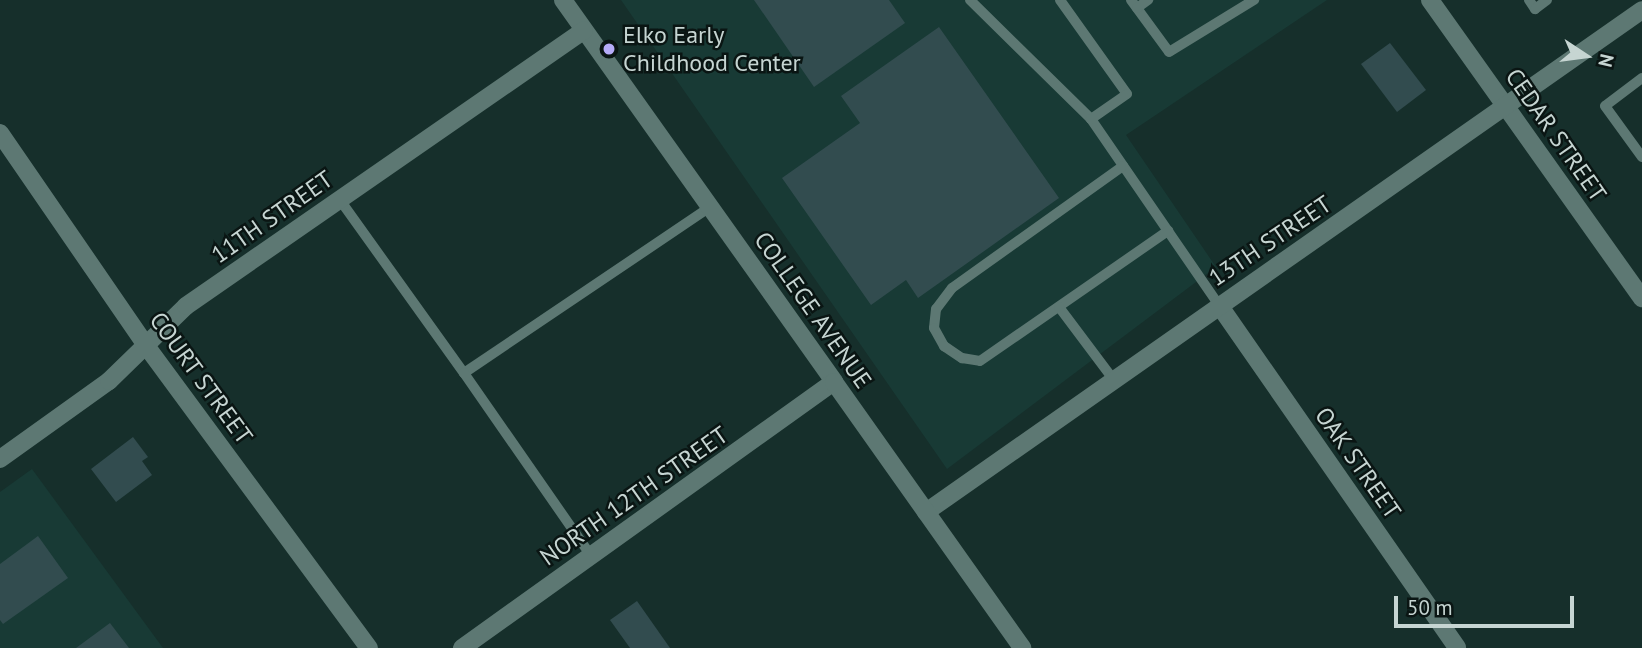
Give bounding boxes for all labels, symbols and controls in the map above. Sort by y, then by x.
place label: Elko Early Childhood Center [623,21,801,77]
north arrow [1551,21,1621,91]
marker: Elko Early Childhood Center [601,41,617,57]
text: N [1593,52,1620,69]
street label: CEDAR STREET [1500,63,1612,207]
street label: 11TH STREET [206,165,338,269]
street label: 13TH STREET [1203,190,1337,292]
street label: COLLEGE AVENUE [748,226,878,394]
street label: COURT STREET [143,306,259,450]
street label: OAK STREET [1309,401,1407,525]
street label: NORTH 12TH STREET [535,420,733,572]
scale bar [1397,582,1577,626]
text: 50 m [1407,594,1453,621]

